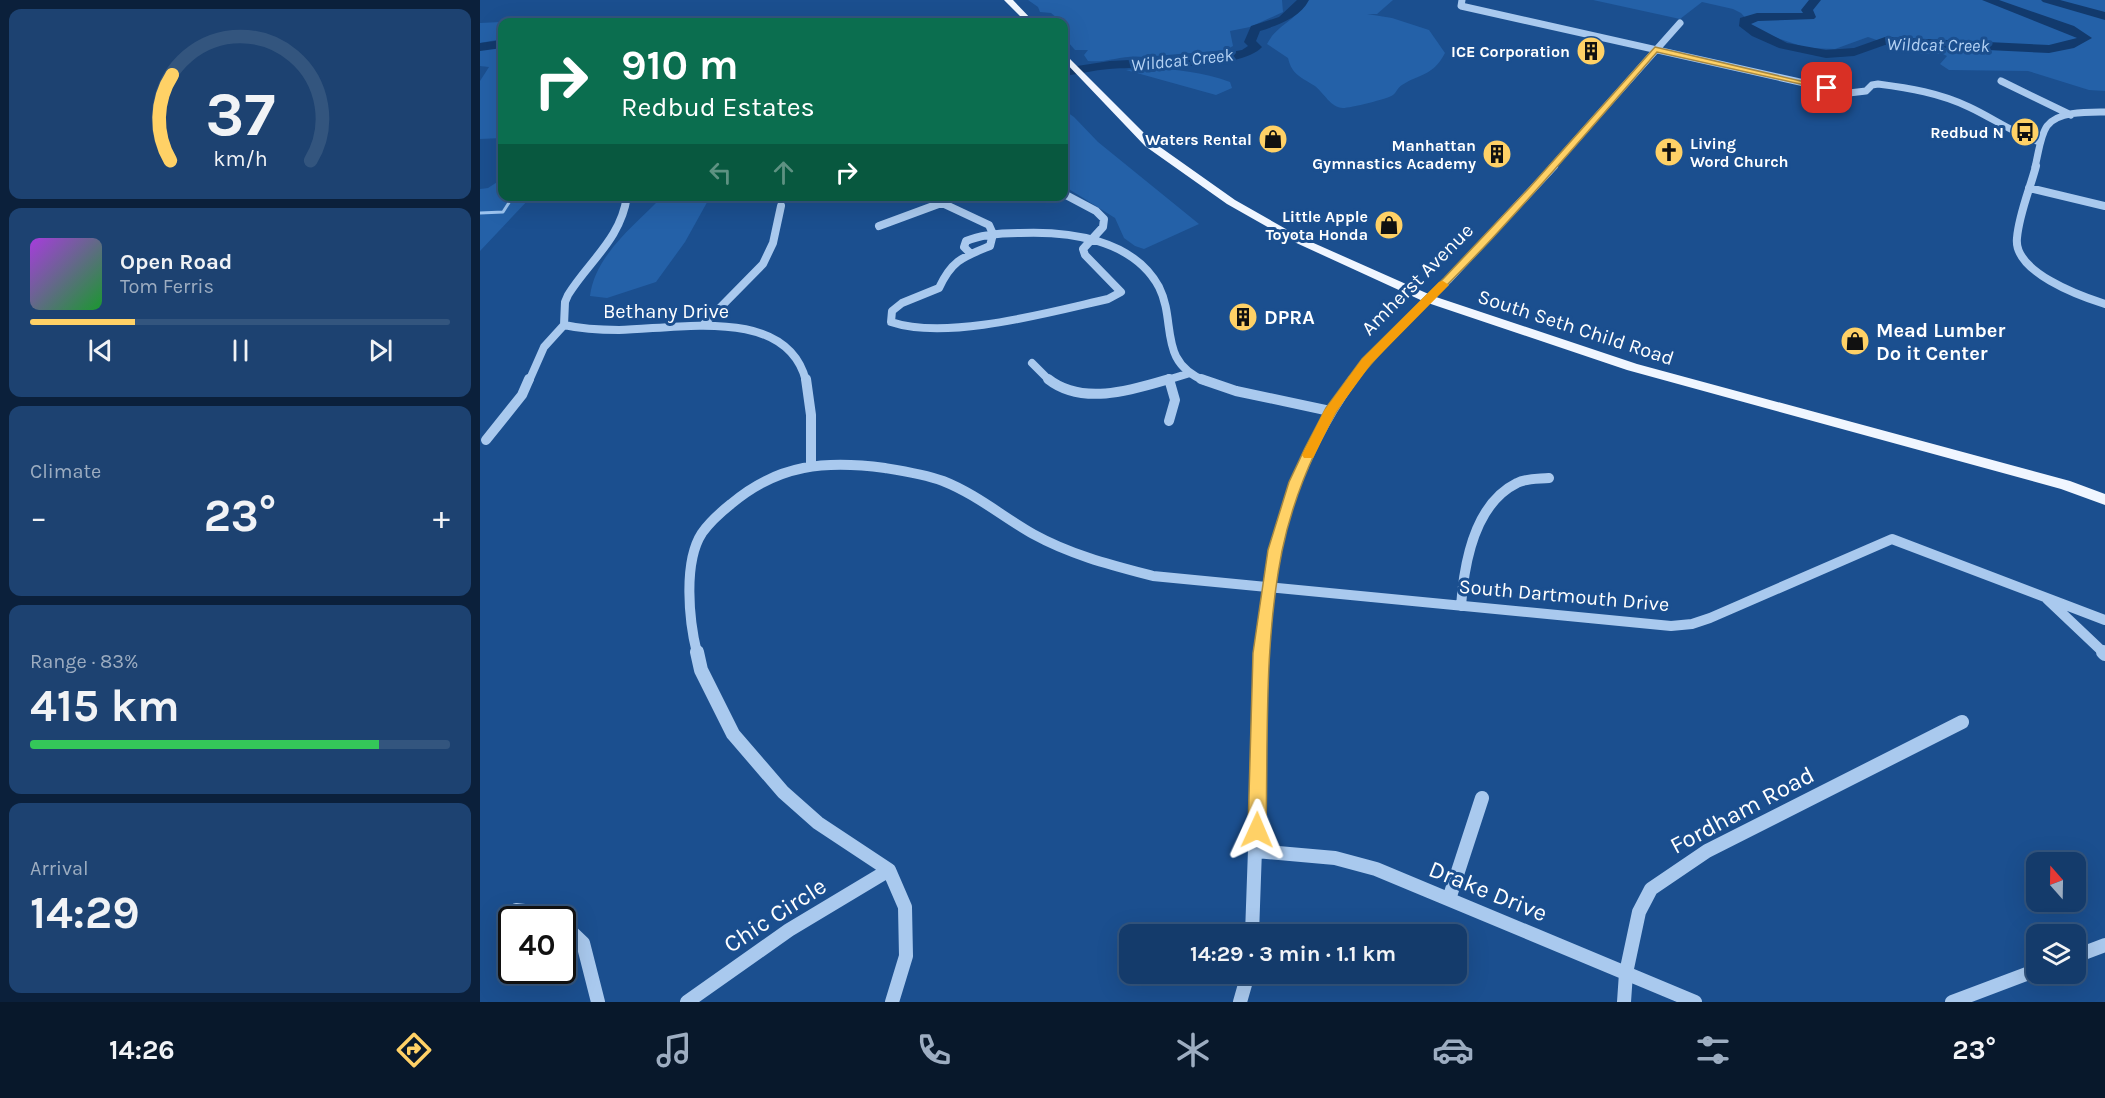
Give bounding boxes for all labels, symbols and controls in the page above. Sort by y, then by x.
water label: Wildcat Creek [1886,33,1990,57]
building icon: ICE Corporation [1575,35,1607,67]
text: 910 m [621,40,739,90]
icon: right [522,42,600,120]
place label: ICE Corporation [1451,42,1570,61]
water label: Wildcat Creek [1130,44,1235,76]
pin [1801,62,1852,113]
icon: arrive [1810,71,1843,104]
text: 37 [205,78,275,151]
text: Redbud Estates [621,91,815,123]
bus stop icon: Redbud N [2009,116,2041,148]
shop icon: Waters Rental [1257,123,1289,155]
place label: Redbud N [1930,123,2004,142]
place label: Waters Rental [1145,130,1252,149]
place label: Living Word Church [1690,134,1789,171]
place label: Manhattan Gymnastics Academy [1312,136,1476,173]
church icon: Living Word Church [1653,136,1685,168]
building icon: Manhattan Gymnastics Academy [1481,138,1513,170]
text: km/h [213,146,267,171]
icon: left [704,156,737,189]
icon: ahead [767,156,800,189]
icon: right [830,156,863,189]
place label: Little Apple Toyota Honda [1266,207,1368,244]
shop icon: Little Apple Toyota Honda [1373,209,1405,241]
street label: Amherst Avenue [1357,219,1478,340]
text: Open Road [120,249,232,275]
text: Tom Ferris [120,275,214,298]
street label: South Seth Child Road [1475,285,1677,370]
street label: Bethany Drive [603,300,729,323]
building icon: DPRA [1227,301,1259,333]
place label: DPRA [1264,306,1315,329]
place label: Mead Lumber Do it Center [1876,319,2005,365]
shop icon: Mead Lumber Do it Center [1839,325,1871,357]
icon: previous [84,334,117,367]
icon: pause [224,334,257,367]
icon: next [364,334,397,367]
text: Climate [30,460,101,483]
text: 23° [204,490,276,542]
text: − [30,498,47,536]
text: + [433,498,450,536]
street label: South Dartmouth Drive [1458,575,1670,616]
text: Range · 83% [30,650,139,673]
text: 415 km [30,680,180,732]
street label: Fordham Road [1665,760,1819,860]
position arrow [1225,798,1289,862]
north arrow [2026,852,2086,912]
map controls [2026,852,2086,984]
street label: Drake Drive [1425,855,1551,927]
text: Arrival [30,857,89,880]
street label: Chic Circle [719,872,831,958]
text: 14:29 [30,887,140,939]
speed limit sign: 40 [498,906,576,984]
button: layers [2026,924,2086,984]
text: 14:29 · 3 min · 1.1 km [1190,941,1396,967]
icon: directions [393,1029,435,1071]
icon: music [653,1029,695,1071]
icon: phone [913,1029,955,1071]
icon: climate [1172,1029,1214,1071]
icon: car [1432,1029,1474,1071]
icon: filters [1692,1029,1734,1071]
text: 14:26 [109,1034,175,1066]
text: 23° [1952,1034,1996,1066]

